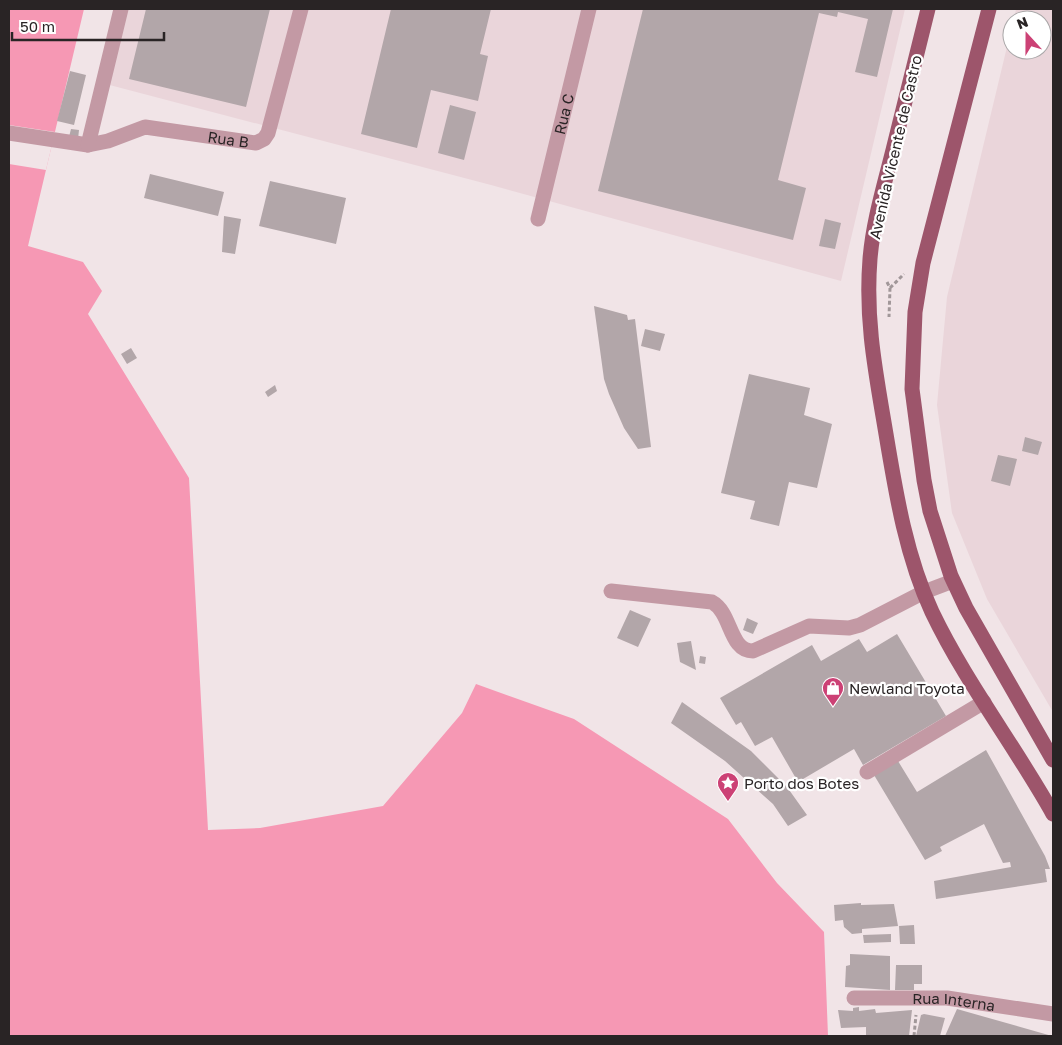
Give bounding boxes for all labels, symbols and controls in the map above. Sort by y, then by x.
scale bar [12,10,165,42]
north arrow [1002,10,1052,60]
text: N [1014,13,1030,32]
text: 50 m [20,17,55,35]
street label: Avenida Vicente de Castro [865,53,925,241]
street label: Rua C [550,92,577,136]
street label: Rua B [207,127,250,151]
shop icon: Newland Toyota [821,676,845,707]
place label: Newland Toyota [849,679,965,697]
place icon: Porto dos Botes [716,771,740,802]
place label: Porto dos Botes [744,774,859,792]
street label: Rua Interna [912,989,996,1014]

